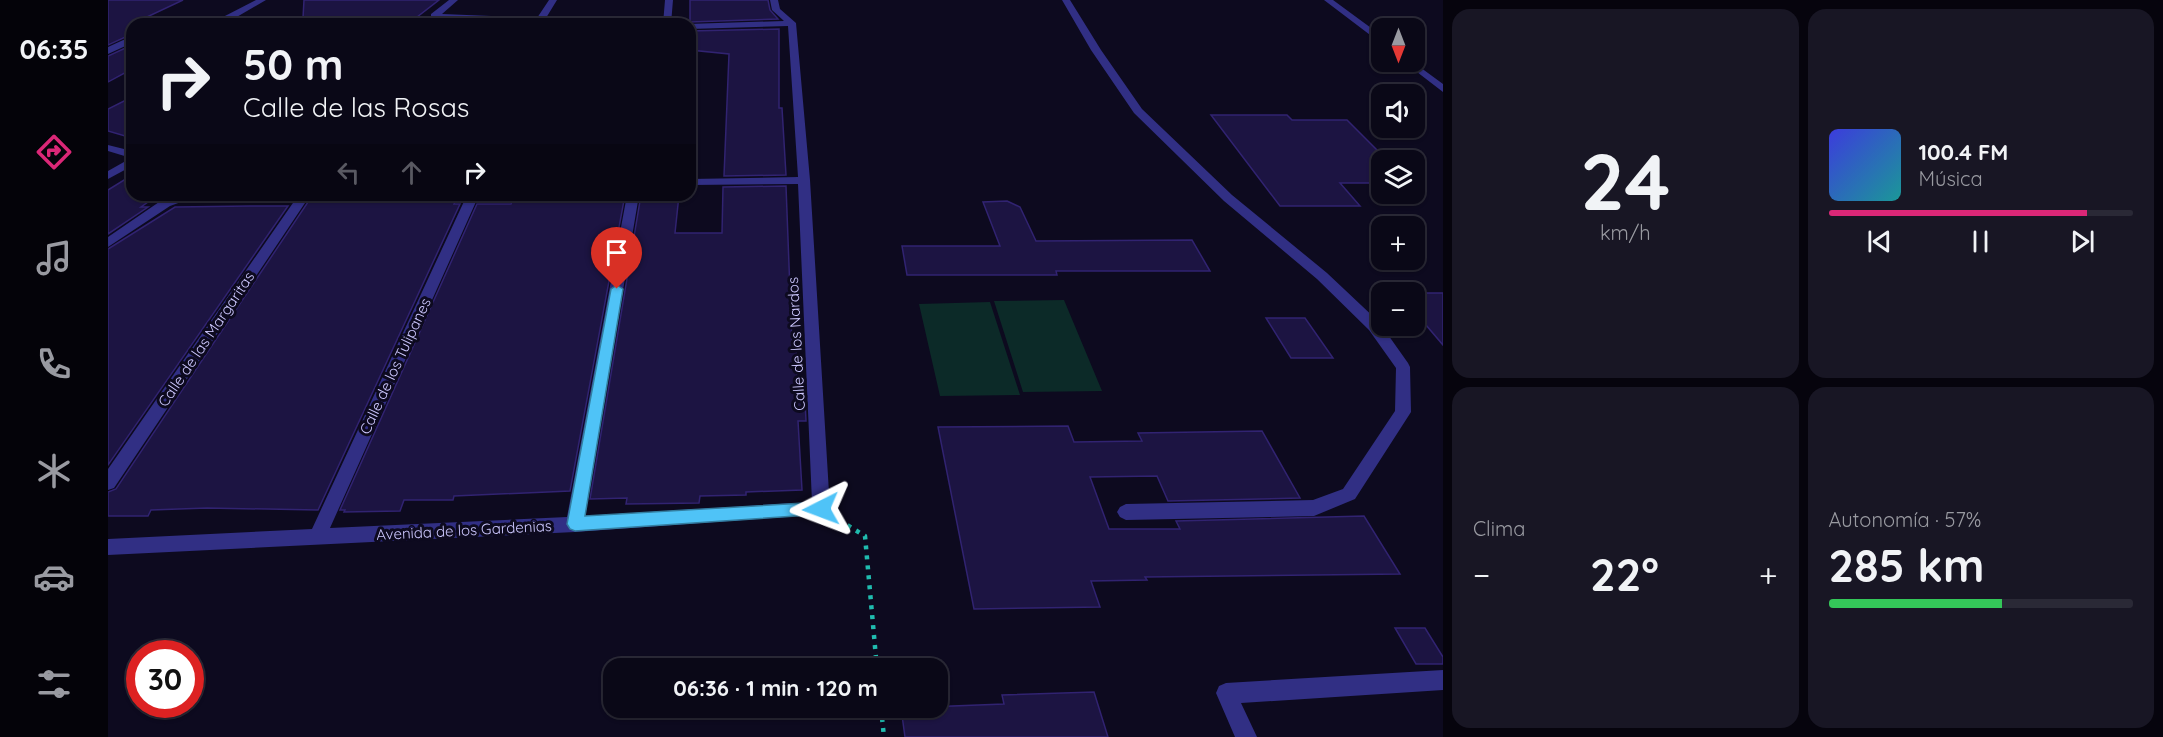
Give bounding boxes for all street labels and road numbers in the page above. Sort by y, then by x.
street label: Calle de las Margaritas [154,268,258,410]
street label: Calle de los Nardos [783,277,809,411]
street label: Calle de los Tulipanes [355,295,435,437]
street label: Avenida de los Gardenias [376,516,552,544]

